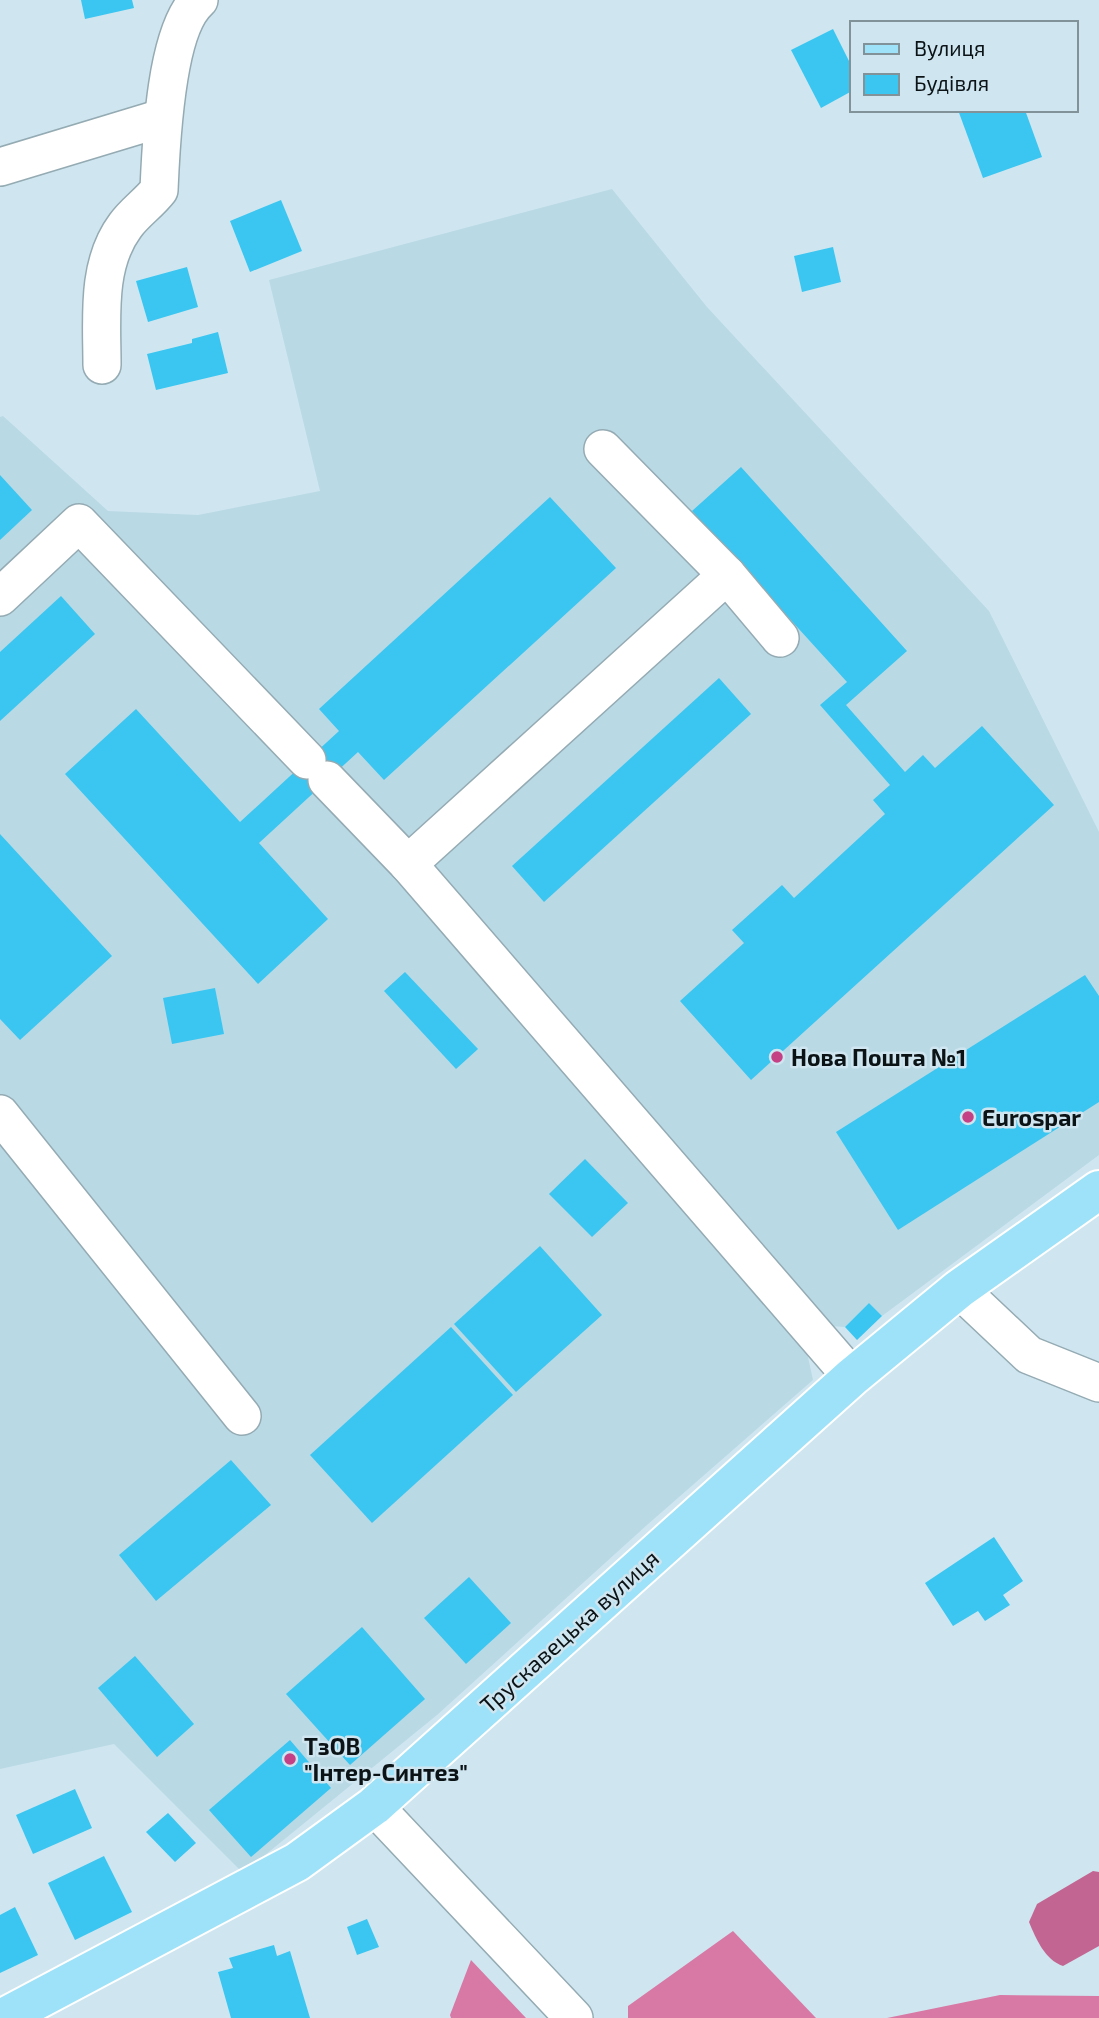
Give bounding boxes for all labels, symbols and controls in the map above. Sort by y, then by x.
legend [850,21,1078,112]
text: Вулиця [914,35,985,61]
text: Будівля [914,70,989,96]
place label: Нова Пошта №1 [791,1043,966,1071]
marker: Нова Пошта №1 [769,1049,785,1065]
place label: Eurospar [982,1103,1081,1131]
marker: Eurospar [960,1109,976,1125]
street label: Трускавецька вулиця [474,1543,665,1719]
place label: ТзОВ "Інтер-Синтез" [304,1732,468,1786]
marker: ТзОВ "Інтер-Синтез" [282,1751,298,1767]

